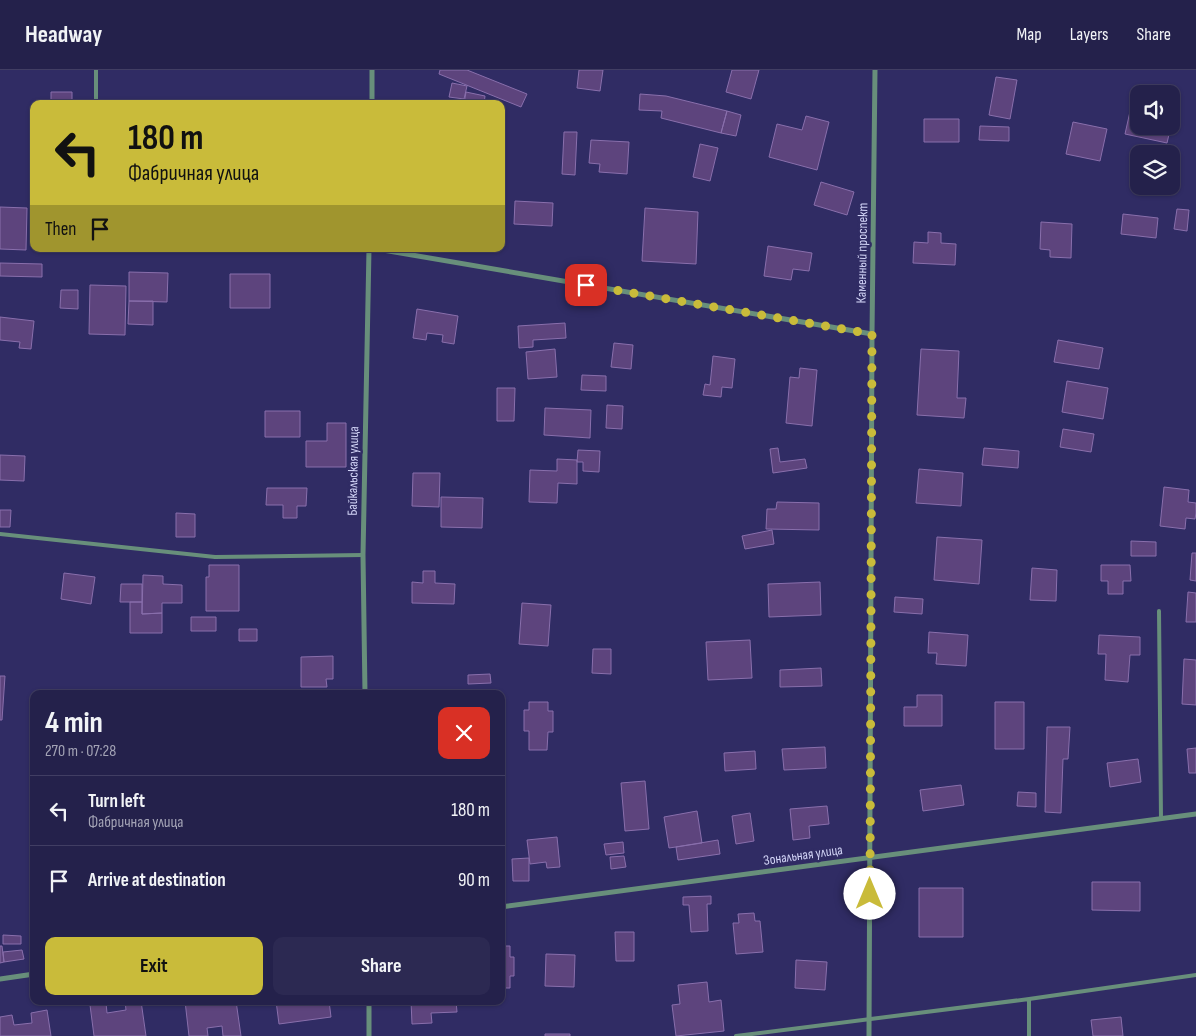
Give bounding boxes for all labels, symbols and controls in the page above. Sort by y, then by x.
text: Headway [25,20,102,49]
text: Map [1017,24,1042,45]
text: Layers [1070,24,1109,45]
text: Share [1137,24,1171,45]
map controls [1130,85,1180,195]
button: sound [1130,85,1180,135]
text: 180 m [128,117,204,160]
icon: left [45,120,110,185]
button: layers [1130,145,1180,195]
text: Фабричная улица [128,160,259,187]
street label: Каменный проспект [853,202,871,304]
icon: arrive [86,215,114,243]
text: Then [45,218,76,241]
pin [565,264,607,306]
icon: arrive [572,271,600,299]
street label: Байкальская улица [344,426,362,516]
text: 4 min [45,705,103,741]
button: close [438,707,490,759]
text: 270 m · 07:28 [45,742,116,761]
text: Turn left [88,790,145,813]
icon: left [45,797,73,825]
text: 180 m [451,799,490,822]
text: Фабричная улица [88,813,183,832]
street label: Зональная улица [762,841,844,869]
icon: arrive [45,867,73,895]
position arrow [843,867,895,919]
text: Arrive at destination [88,869,226,892]
text: 90 m [458,869,490,892]
button: Exit [45,937,263,995]
button: Share [273,937,490,995]

